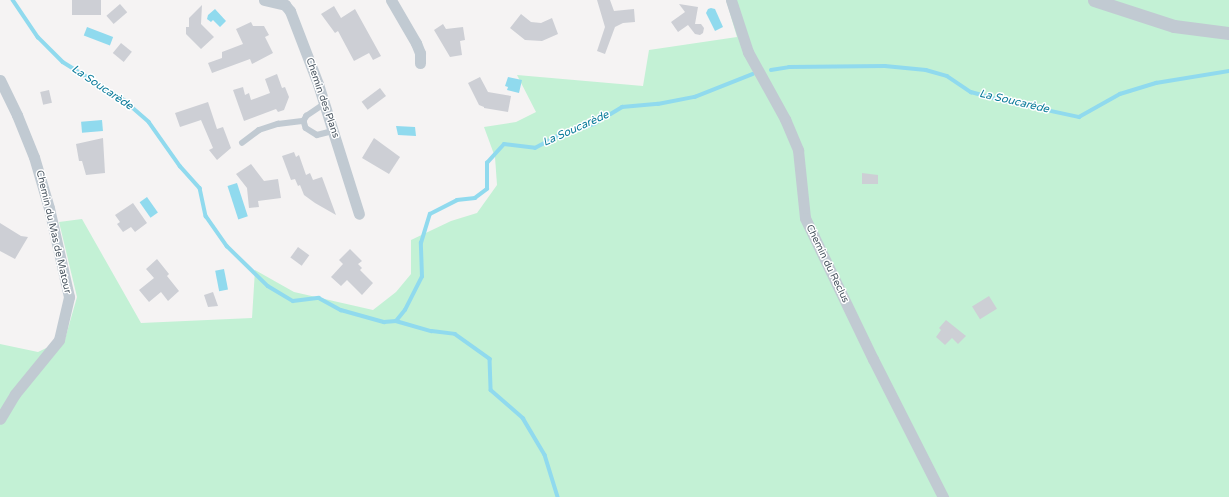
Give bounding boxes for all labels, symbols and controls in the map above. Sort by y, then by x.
street label: Chemin des Plans [303,56,341,140]
water label: La Soucarède [69,63,135,113]
water label: La Soucarède [978,88,1050,116]
water label: La Soucarède [541,109,611,149]
street label: Chemin du Mas de Matour [33,169,73,295]
street label: Chemin du Reclus [803,223,851,305]

